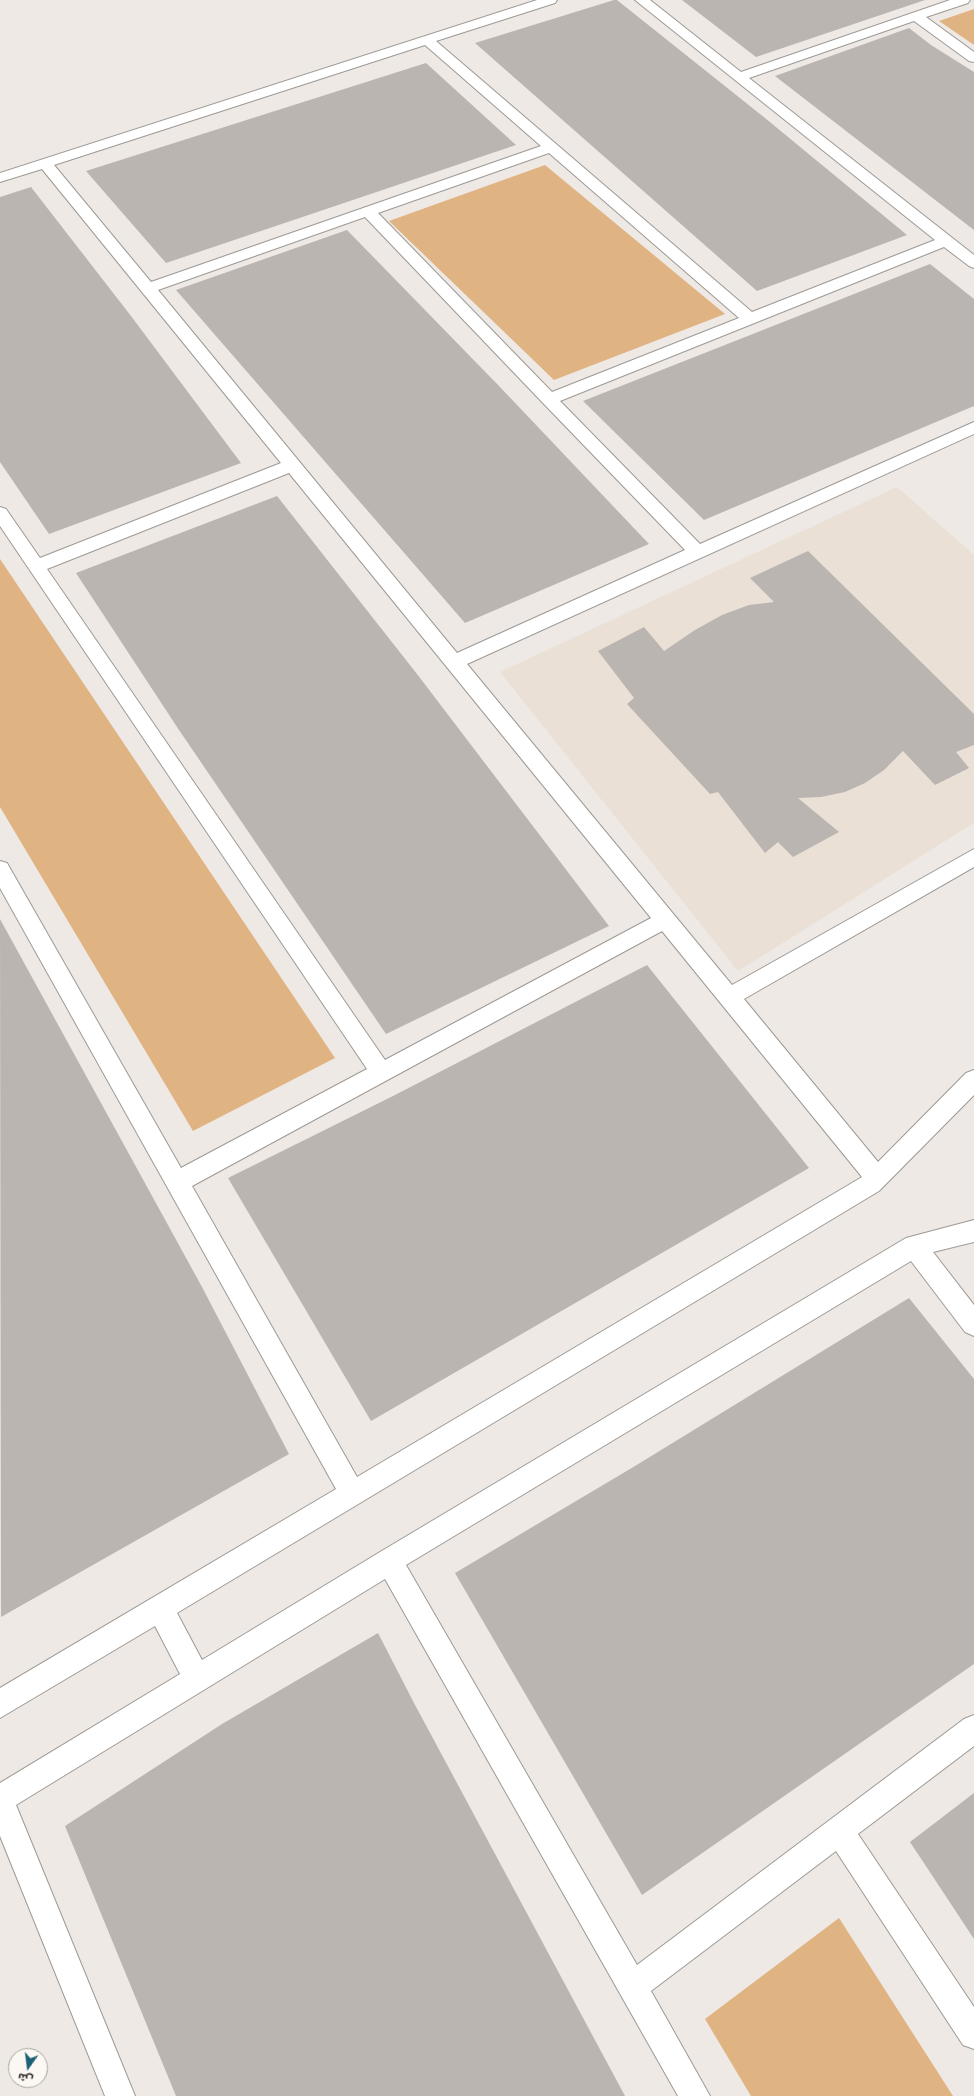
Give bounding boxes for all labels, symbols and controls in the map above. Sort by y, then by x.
north arrow [8,2048,48,2088]
text: ش [16,2070,34,2087]

